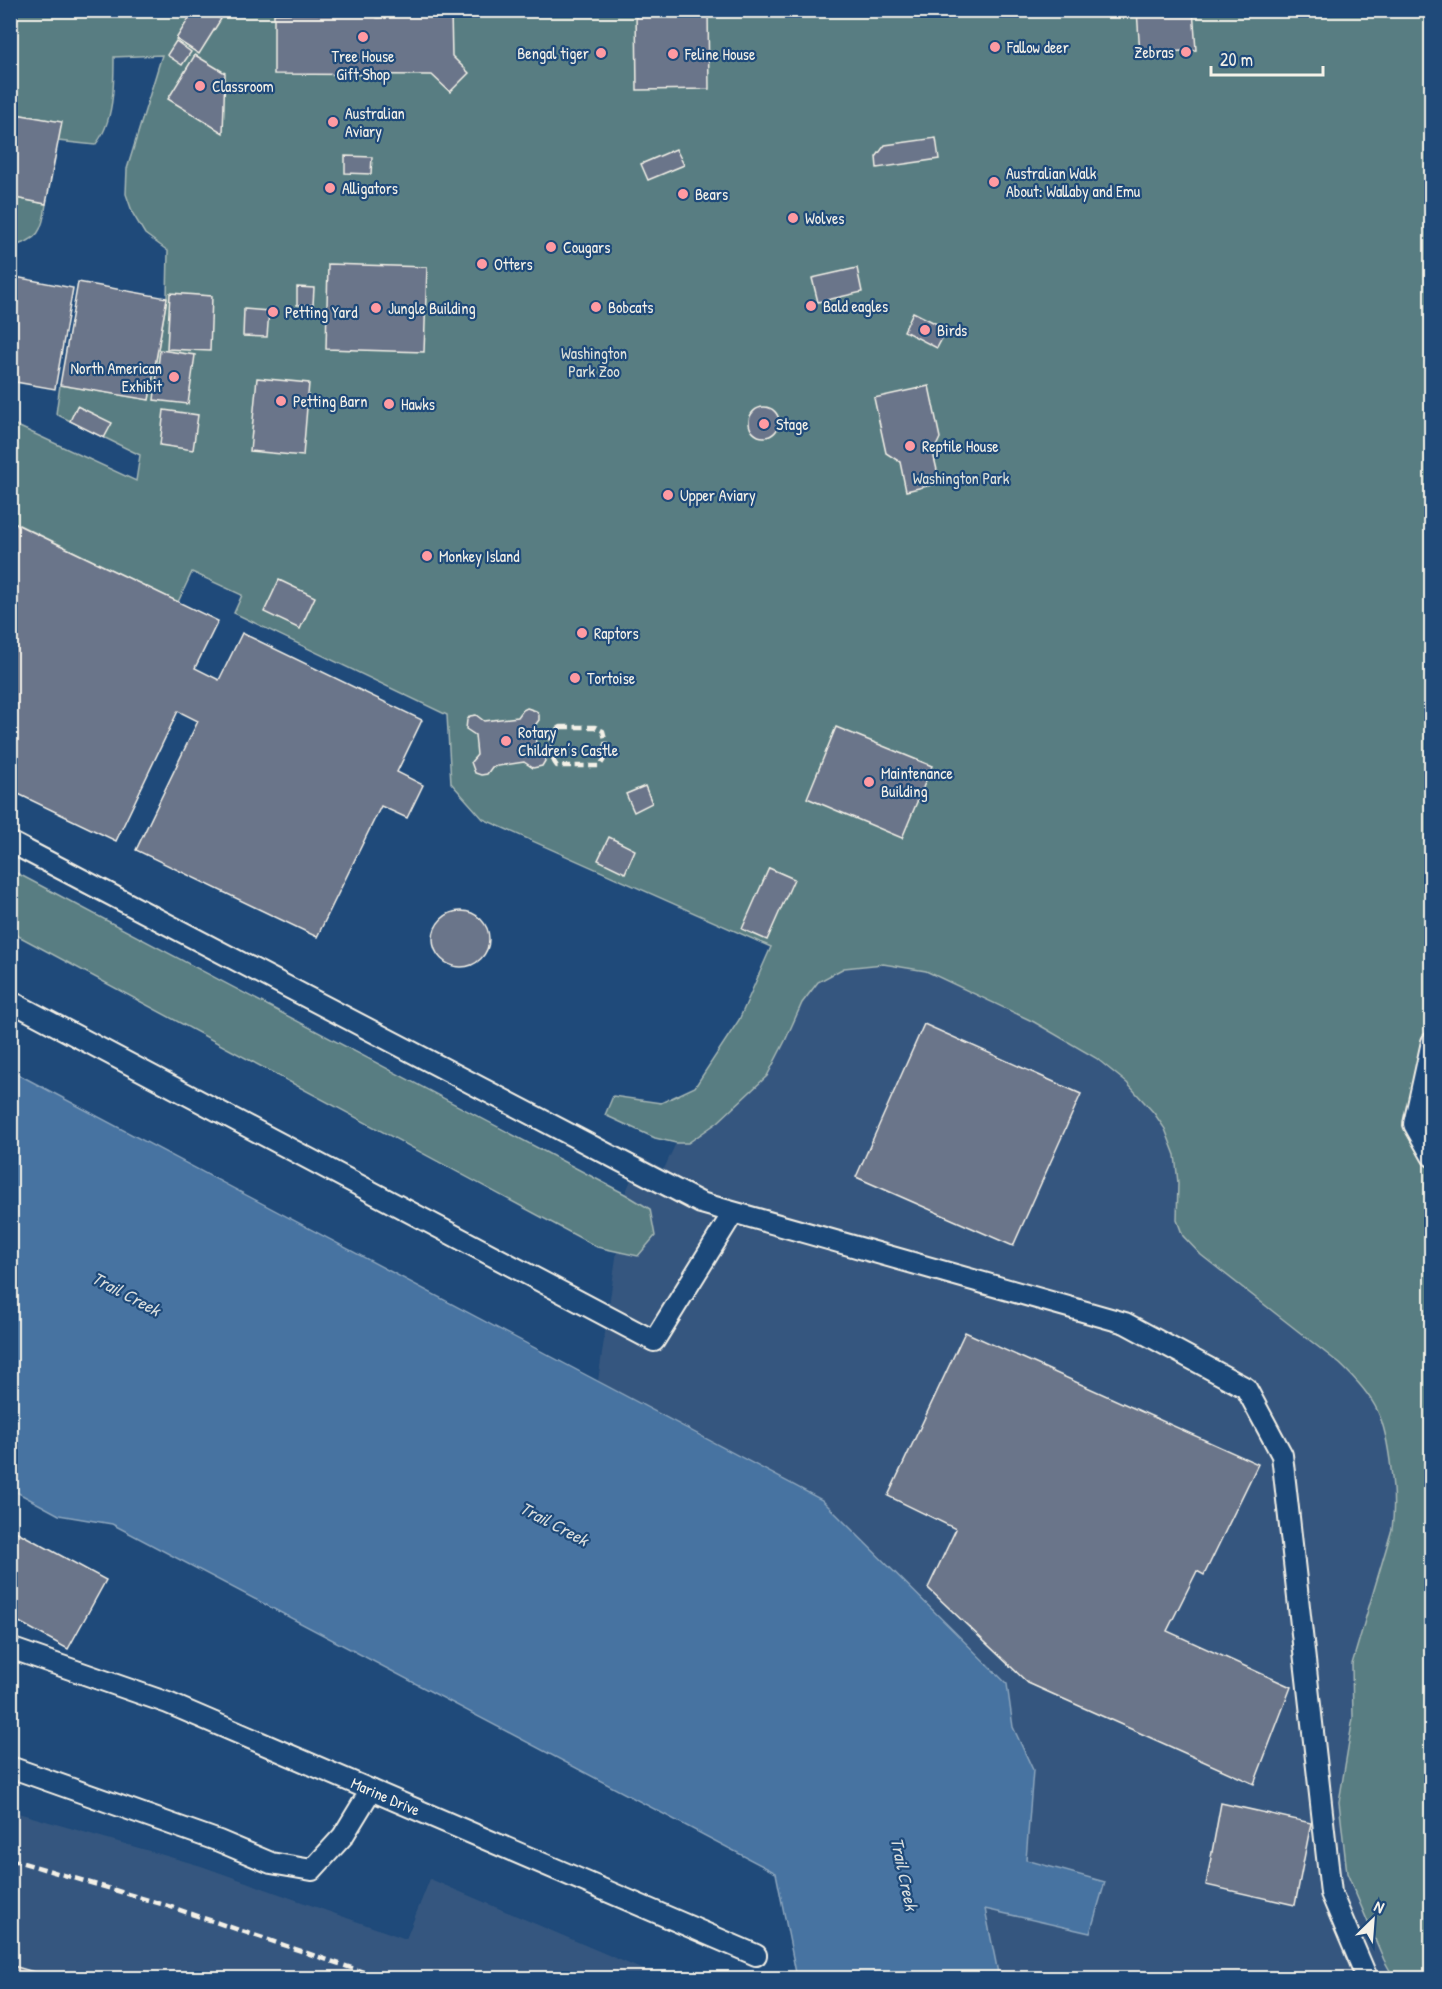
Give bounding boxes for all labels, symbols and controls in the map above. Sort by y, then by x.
marker: Tree House Gift Shop [356,30,370,44]
place label: Fallow deer [1006,36,1069,58]
scale bar [1211,39,1324,77]
marker: Fallow deer [988,40,1002,54]
place label: Zebras [1134,41,1174,63]
place label: Bengal tiger [517,42,589,64]
place label: Feline House [684,43,756,65]
place label: Tree House Gift Shop [332,45,395,85]
marker: Zebras [1179,45,1193,59]
marker: Bengal tiger [594,46,608,60]
marker: Feline House [666,47,680,61]
text: 20 m [1220,47,1253,72]
place label: Classroom [212,75,274,97]
marker: Classroom [193,79,207,93]
place label: Australian Aviary [345,102,405,142]
marker: Australian Aviary [326,115,340,129]
place label: Australian Walk About: Wallaby and Emu [1006,162,1141,202]
marker: Australian Walk About: Wallaby and Emu [987,175,1001,189]
place label: Alligators [342,177,398,199]
marker: Alligators [323,181,337,195]
place label: Bears [695,183,728,205]
marker: Bears [676,187,690,201]
place label: Wolves [805,207,845,229]
marker: Wolves [786,211,800,225]
place label: Cougars [563,236,610,258]
marker: Cougars [544,240,558,254]
place label: Otters [494,253,533,275]
marker: Otters [475,257,489,271]
place label: Bald eagles [823,295,888,317]
place label: Bobcats [608,296,653,318]
place label: Jungle Building [388,297,476,319]
marker: Bald eagles [804,299,818,313]
marker: Bobcats [589,300,603,314]
place label: Petting Yard [285,301,357,323]
marker: Jungle Building [369,301,383,315]
marker: Petting Yard [266,305,280,319]
place label: Birds [937,319,967,341]
marker: Birds [918,323,932,337]
park label: Washington Park Zoo [561,342,627,382]
place label: North American Exhibit [70,357,162,397]
marker: North American Exhibit [167,370,181,384]
place label: Petting Barn [293,390,367,412]
place label: Hawks [401,393,435,415]
marker: Petting Barn [274,394,288,408]
marker: Hawks [382,397,396,411]
place label: Stage [776,413,809,435]
marker: Stage [757,417,771,431]
place label: Reptile House [922,435,999,457]
marker: Reptile House [903,439,917,453]
park label: Washington Park [913,467,1010,489]
place label: Upper Aviary [680,484,756,506]
marker: Upper Aviary [661,488,675,502]
place label: Monkey Island [439,545,520,567]
marker: Monkey Island [420,549,434,563]
place label: Raptors [594,622,639,644]
marker: Raptors [575,626,589,640]
place label: Tortoise [587,667,636,689]
marker: Tortoise [568,671,582,685]
place label: Rotary Children’s Castle [518,721,619,761]
marker: Rotary Children’s Castle [499,734,513,748]
place label: Maintenance Building [881,762,953,802]
marker: Maintenance Building [862,775,876,789]
water label: Trail Creek [88,1265,166,1323]
water label: Trail Creek [516,1495,594,1553]
street label: Marine Drive [348,1772,424,1821]
water label: Trail Creek [885,1835,925,1914]
north arrow [1343,1890,1403,1950]
text: N [1371,1895,1388,1918]

